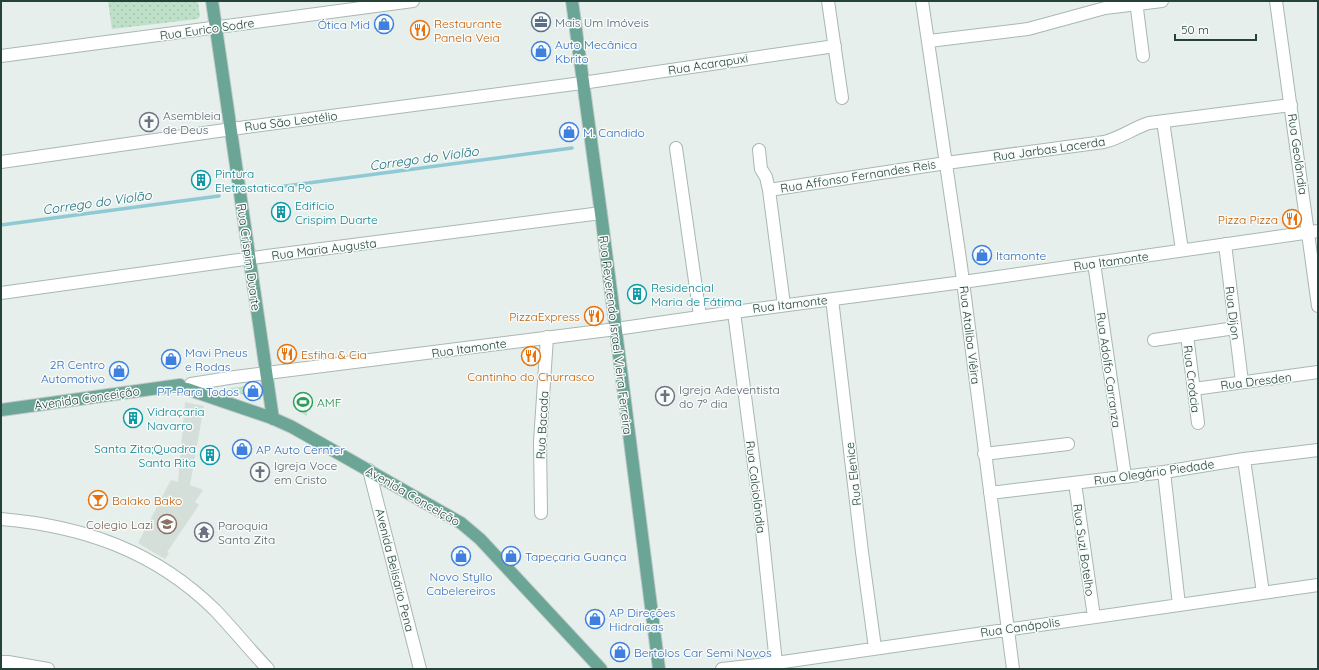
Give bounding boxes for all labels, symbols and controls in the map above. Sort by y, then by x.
office icon: Mais Um Imóveis [530,11,552,33]
shop icon: Ótica Mid [373,13,395,35]
street label: Rua Eurico Sodre [159,15,255,43]
place label: Mais Um Imóveis [555,15,649,30]
place label: Restaurante Panela Veia [434,16,502,45]
scale bar [1175,16,1256,42]
place label: Ótica Mid [318,17,370,32]
restaurant icon: Restaurante Panela Veia [409,19,431,41]
text: 50 m [1181,22,1209,37]
place label: Auto Mecânica Kbrito [555,37,637,66]
shop icon: Auto Mecânica Kbrito [530,40,552,62]
street label: Rua Acarapuxi [667,50,749,78]
place label: Asembleia de Deus [163,108,221,137]
street label: Rua São Leotélio [244,108,338,134]
church icon: Asembleia de Deus [138,111,160,133]
street label: Rua Geolândia [1285,112,1311,196]
shop icon: M. Candido [558,121,580,143]
place label: M. Candido [583,125,645,140]
street label: Rua Jarbas Lacerda [992,134,1106,164]
water label: Corrego do Violão [368,142,481,174]
street label: Rua Affonso Fernandes Reis [779,156,937,196]
place label: Pintura Eletrostatica a Po [215,166,312,195]
building icon: Pintura Eletrostatica a Po [190,169,212,191]
water label: Corrego do Violão [41,186,154,218]
place label: Edifício Crispim Duarte [295,198,378,227]
building icon: Edifício Crispim Duarte [270,201,292,223]
street label: Rua Crispim Duarte [234,202,264,312]
restaurant icon: Pizza Pizza [1281,208,1303,230]
place label: Pizza Pizza [1218,212,1278,227]
street label: Rua Maria Augusta [271,235,377,263]
street label: Rua Reverendo Israel Vieira Ferreira [596,235,636,435]
shop icon: Itamonte [971,244,993,266]
place label: Itamonte [996,248,1046,263]
street label: Rua Itamonte [1073,248,1150,274]
place label: Residencial Maria de Fátima [651,280,742,309]
building icon: Residencial Maria de Fátima [626,283,648,305]
street label: Rua Ataliba Viêira [957,285,983,385]
street label: Rua Dijon [1222,285,1244,341]
street label: Rua Itamonte [752,292,829,316]
restaurant icon: PizzaExpress [583,305,605,327]
place label: PizzaExpress [509,309,580,324]
street label: Rua Adolfo Carranza [1093,311,1125,429]
street label: Rua Itamonte [431,335,508,361]
restaurant icon: Esfiha & Cia [276,343,298,365]
street label: Rua Croácia [1180,344,1204,414]
place label: Mavi Pneus e Rodas [185,345,248,374]
restaurant icon: Cantinho do Churrasco [520,345,542,367]
place label: Esfiha & Cia [301,347,367,362]
shop icon: Mavi Pneus e Rodas [160,348,182,370]
place label: 2R Centro Automotivo [41,357,105,386]
shop icon: 2R Centro Automotivo [108,360,130,382]
place label: Cantinho do Churrasco [467,369,595,384]
street label: Rua Dresden [1220,369,1292,393]
shop icon: PT-Para Todos [242,380,264,402]
place label: Igreja Adeventista do 7º dia [679,382,780,411]
street label: Avenida Conceição [33,383,141,413]
place label: PT-Para Todos [157,384,239,399]
church icon: Igreja Adeventista do 7º dia [654,385,676,407]
street label: Rua Bacada [533,390,551,460]
sports icon: AMF [292,391,314,413]
place label: AMF [317,395,342,410]
place label: Vidraçaria Navarro [147,404,205,433]
building icon: Vidraçaria Navarro [122,407,144,429]
shop icon: AP Auto Cernter [231,438,253,460]
street label: Rua Calciolândia [743,440,769,534]
place label: Santa Zita;Quadra Santa Rita [94,441,196,470]
street label: Rua Elenice [842,441,864,507]
place label: AP Auto Cernter [256,442,345,457]
building icon: Santa Zita;Quadra Santa Rita [199,444,221,466]
street label: Rua Olegário Piedade [1093,456,1215,488]
place label: Igreja Voce em Cristo [274,458,338,487]
church icon: Igreja Voce em Cristo [249,461,271,483]
street label: Avenida Conceição [363,463,463,529]
bar icon: Balako Bako [87,489,109,511]
place label: Balako Bako [112,493,182,508]
street label: Rua Suzi Botelho [1070,503,1098,597]
street label: Avenida Belisário Pena [372,507,418,633]
school or university icon: Colegio Lazi [156,513,178,535]
place label: Colegio Lazi [86,517,153,532]
place label: Paroquia Santa Zita [218,518,275,547]
temple icon: Paroquia Santa Zita [193,521,215,543]
shop icon: Novo Styllo Cabelereiros [450,545,472,567]
shop icon: Tapeçaria Guança [500,545,522,567]
place label: Tapeçaria Guança [525,549,626,564]
place label: Novo Styllo Cabelereiros [426,569,496,598]
place label: AP Direções Hidralicas [609,605,676,634]
shop icon: AP Direções Hidralicas [584,608,606,630]
street label: Rua Canápolis [979,614,1061,640]
shop icon: Bertolos Car Semi Novos [609,641,631,663]
place label: Bertolos Car Semi Novos [634,645,772,660]

